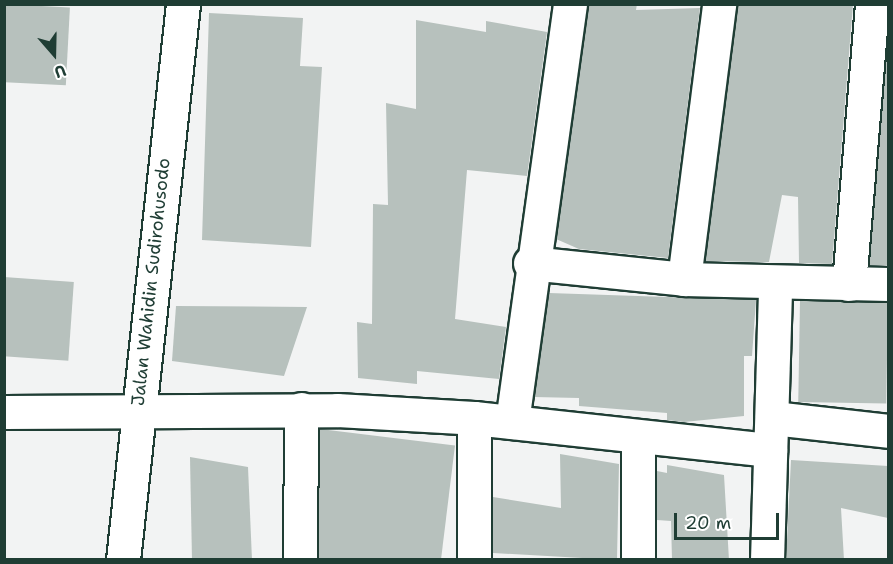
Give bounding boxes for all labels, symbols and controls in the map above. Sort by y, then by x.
north arrow [24,24,84,84]
text: U [52,60,69,83]
street label: Jalan Wahidin Sudirohusodo [127,157,175,407]
scale bar [677,501,782,539]
text: 20 m [685,511,731,535]

